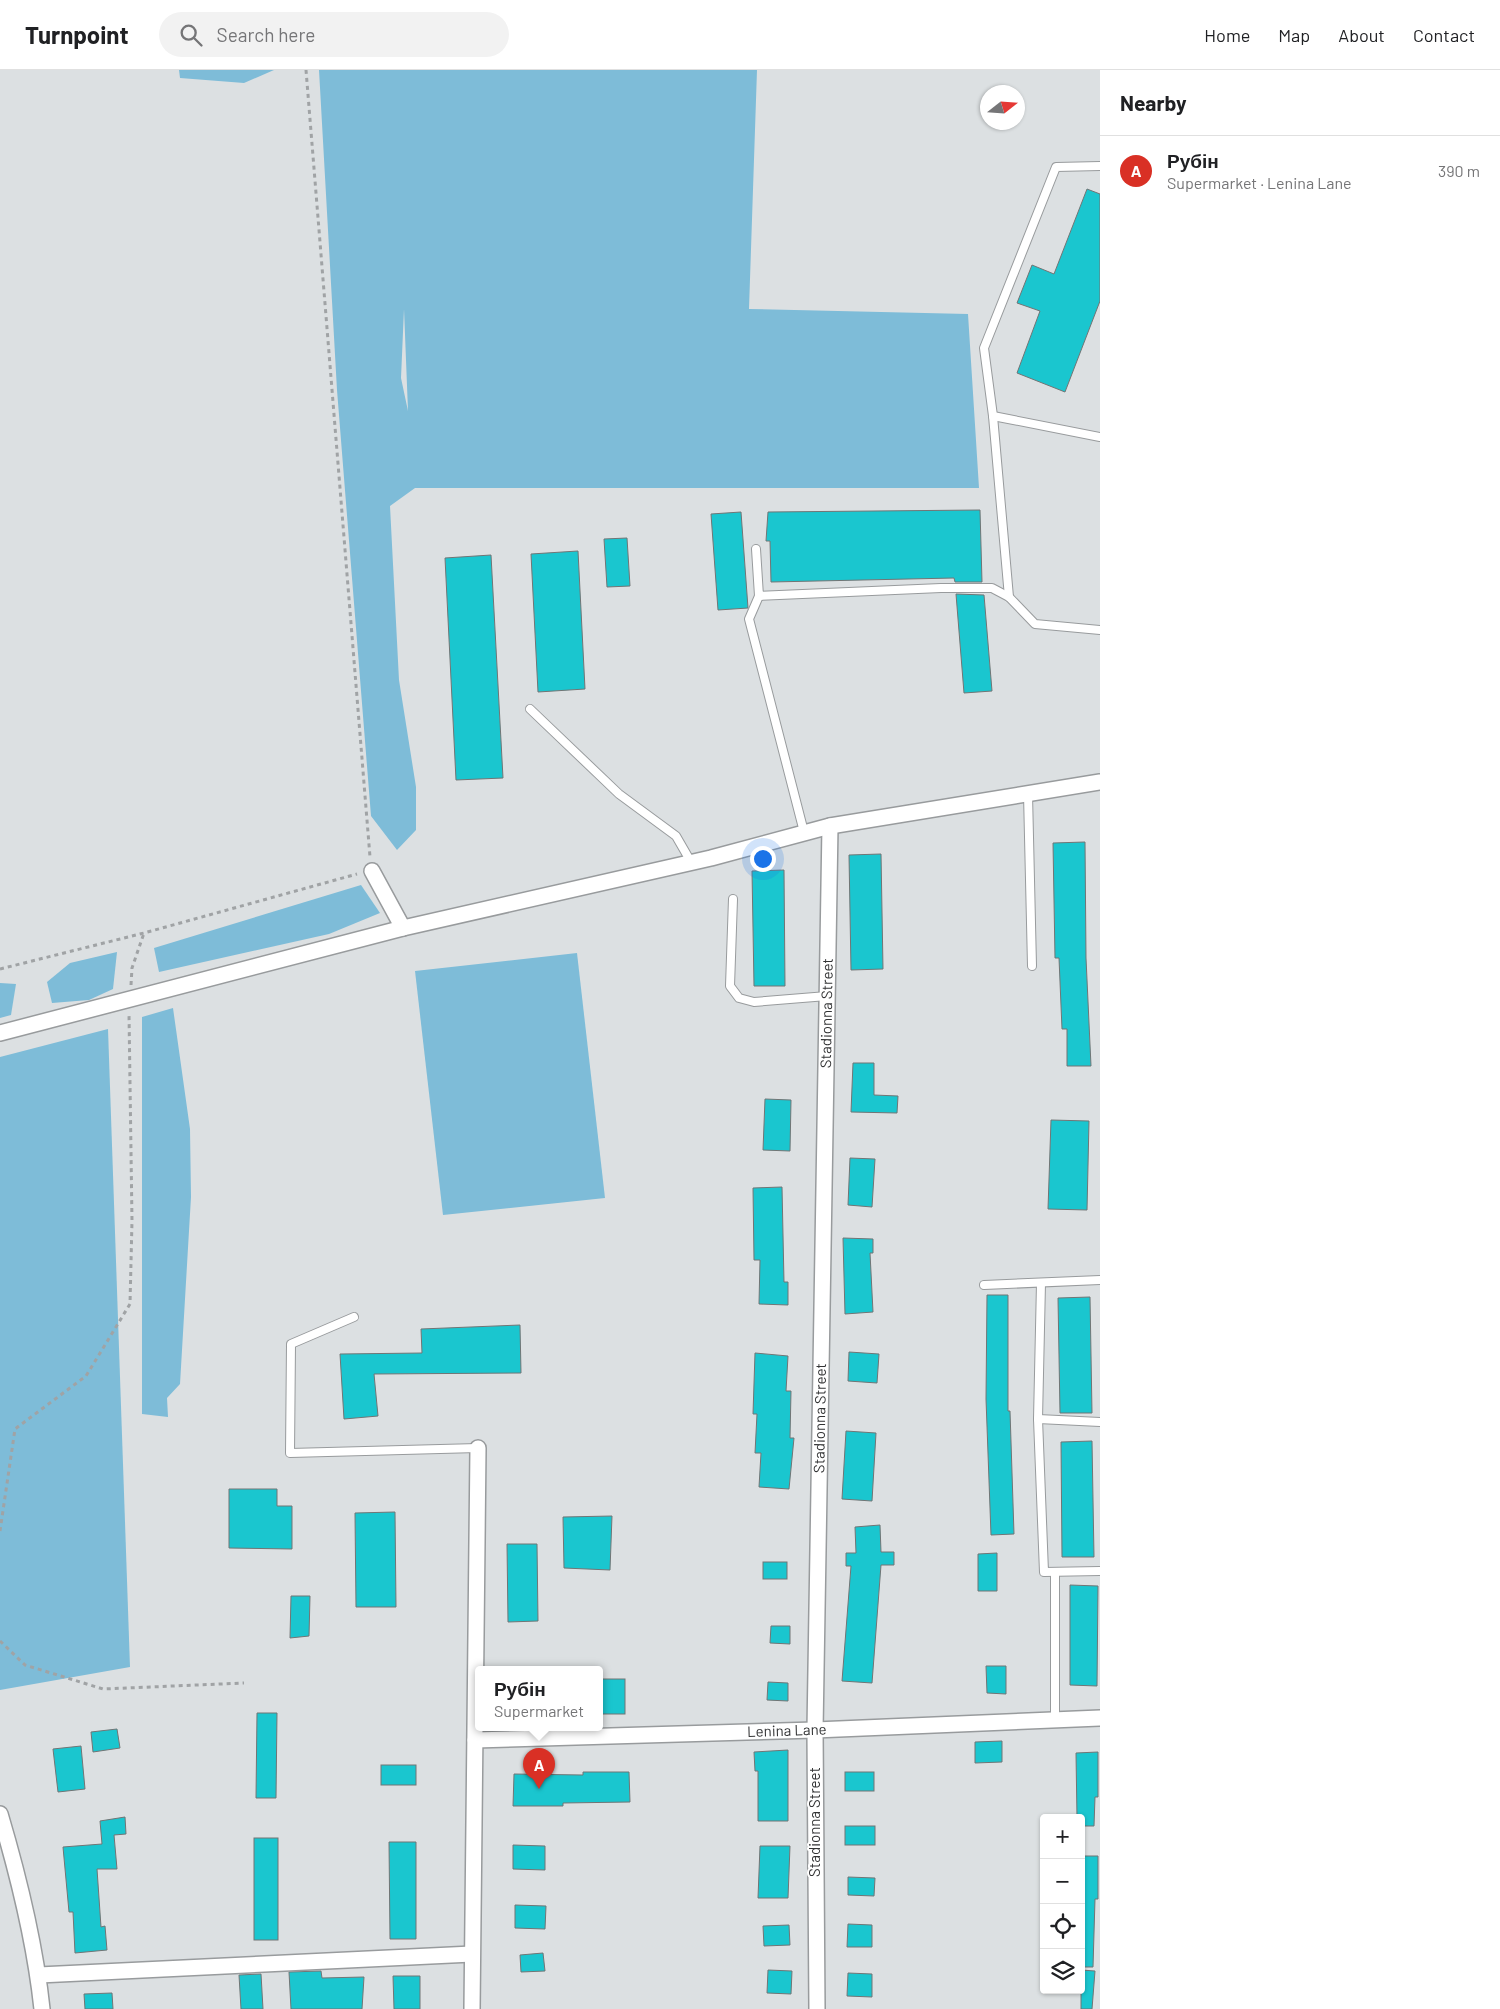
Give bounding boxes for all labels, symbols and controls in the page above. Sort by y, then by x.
search box [159,12,509,57]
text: Turnpoint [25,20,129,49]
icon: search [177,21,205,49]
text: Search here [217,23,315,46]
text: Home [1204,24,1250,46]
text: Map [1278,24,1310,46]
text: About [1338,24,1385,46]
text: Contact [1413,24,1475,46]
north arrow [980,85,1025,130]
text: Nearby [1120,90,1186,115]
text: Рубін [1167,149,1219,172]
text: A [1131,161,1141,180]
text: 390 m [1438,161,1480,180]
text: Supermarket · Lenina Lane [1167,173,1352,192]
your location [750,846,776,872]
street label: Stadionna Street [816,958,836,1068]
street label: Stadionna Street [809,1363,829,1473]
popup [475,1666,603,1731]
text: Рубін [494,1677,546,1700]
text: Supermarket [494,1701,584,1720]
street label: Lenina Lane [747,1720,827,1740]
pin: A [523,1748,555,1789]
street label: Stadionna Street [805,1767,823,1877]
map controls [1040,1814,1085,1994]
button: + [1040,1814,1085,1859]
button: − [1040,1859,1085,1904]
button: locate [1040,1904,1085,1949]
button: layers [1040,1949,1085,1994]

